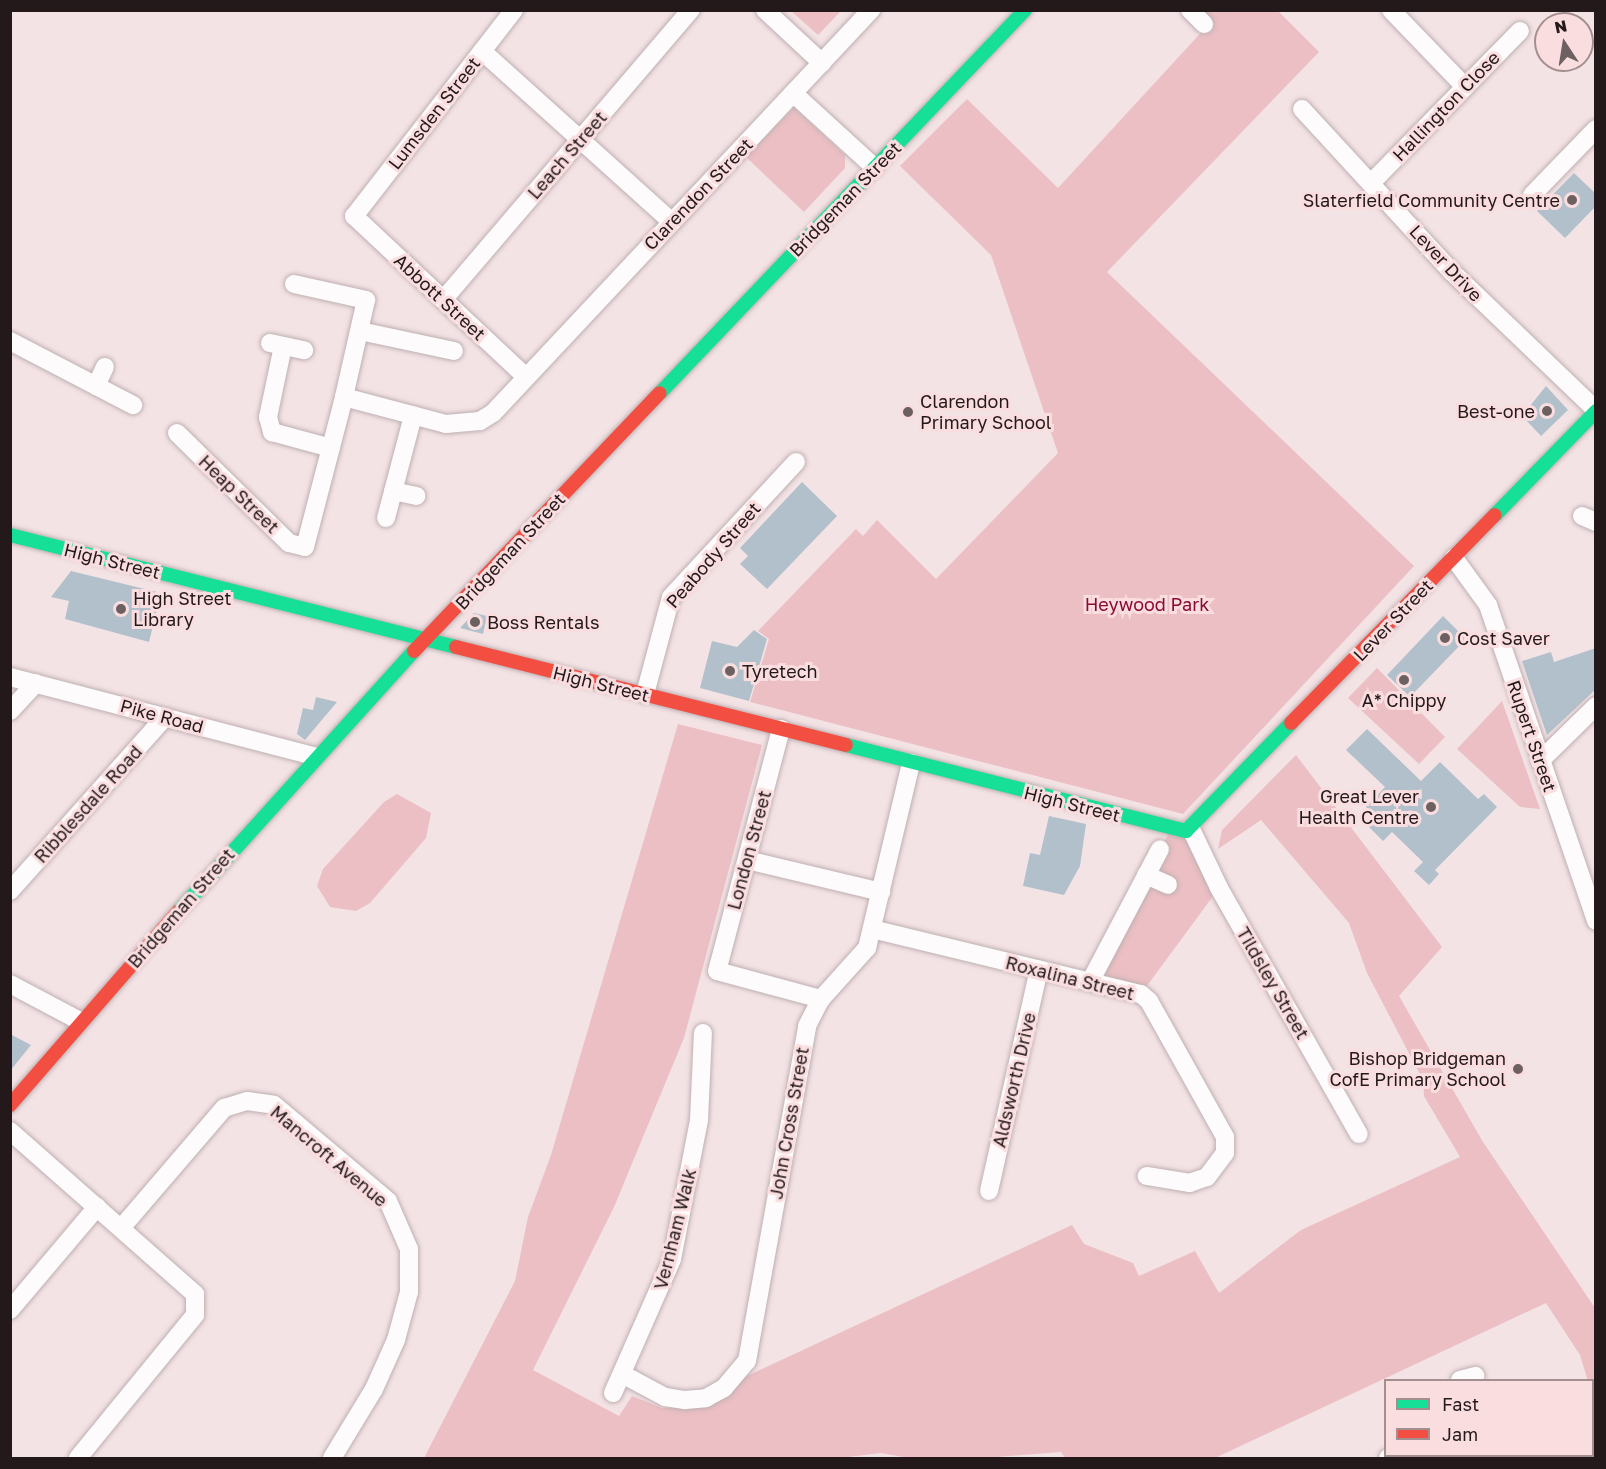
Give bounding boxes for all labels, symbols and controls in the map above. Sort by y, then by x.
north arrow [1534,12,1594,72]
text: N [1553,15,1569,37]
street label: Hallington Close [1388,47,1504,165]
street label: Lumsden Street [383,53,485,173]
street label: Leach Street [523,107,611,203]
street label: Clarendon Street [639,134,757,254]
street label: Bridgeman Street [785,137,905,261]
place label: Slaterfield Community Centre [1303,189,1560,211]
marker: Slaterfield Community Centre [1565,193,1579,207]
street label: Lever Drive [1405,220,1487,306]
street label: Abbott Street [390,249,490,345]
place label: Clarendon Primary School [920,391,1052,434]
place label: Best-one [1457,400,1535,422]
marker: Best-one [1540,404,1554,418]
marker: Clarendon Primary School [901,405,915,419]
street label: Heap Street [194,450,284,538]
street label: Bridgeman Street [450,488,570,614]
street label: Peabody Street [661,498,765,612]
street label: High Street [62,539,162,583]
street label: Lever Street [1349,575,1437,665]
place label: High Street Library [133,588,231,630]
park label: Heywood Park [1085,593,1209,615]
marker: High Street Library [114,602,128,616]
place label: Boss Rentals [487,611,599,633]
marker: Boss Rentals [468,615,482,629]
place label: Cost Saver [1457,627,1550,649]
marker: Cost Saver [1438,631,1452,645]
place label: Tyretech [742,660,818,682]
street label: High Street [551,662,651,706]
marker: Tyretech [723,664,737,678]
marker: A* Chippy [1397,673,1411,687]
street label: Rupert Street [1503,677,1561,795]
place label: A* Chippy [1362,689,1446,711]
street label: Pike Road [118,695,206,737]
street label: Ribblesdale Road [30,741,146,867]
street label: High Street [1022,782,1122,826]
place label: Great Lever Health Centre [1298,786,1419,828]
street label: London Street [723,788,775,912]
marker: Great Lever Health Centre [1424,800,1438,814]
street label: Bridgeman Street [123,844,239,972]
street label: Tildsley Street [1232,923,1314,1043]
street label: Roxalina Street [1003,952,1137,1004]
street label: Aldsworth Drive [988,1010,1040,1150]
street label: John Cross Street [765,1045,813,1201]
place label: Bishop Bridgeman CofE Primary School [1329,1048,1506,1090]
marker: Bishop Bridgeman CofE Primary School [1511,1062,1525,1076]
street label: Mancroft Avenue [266,1101,392,1211]
street label: Vernham Walk [650,1166,700,1292]
legend [1384,1379,1594,1457]
text: Fast [1442,1393,1479,1415]
text: Jam [1442,1423,1478,1445]

